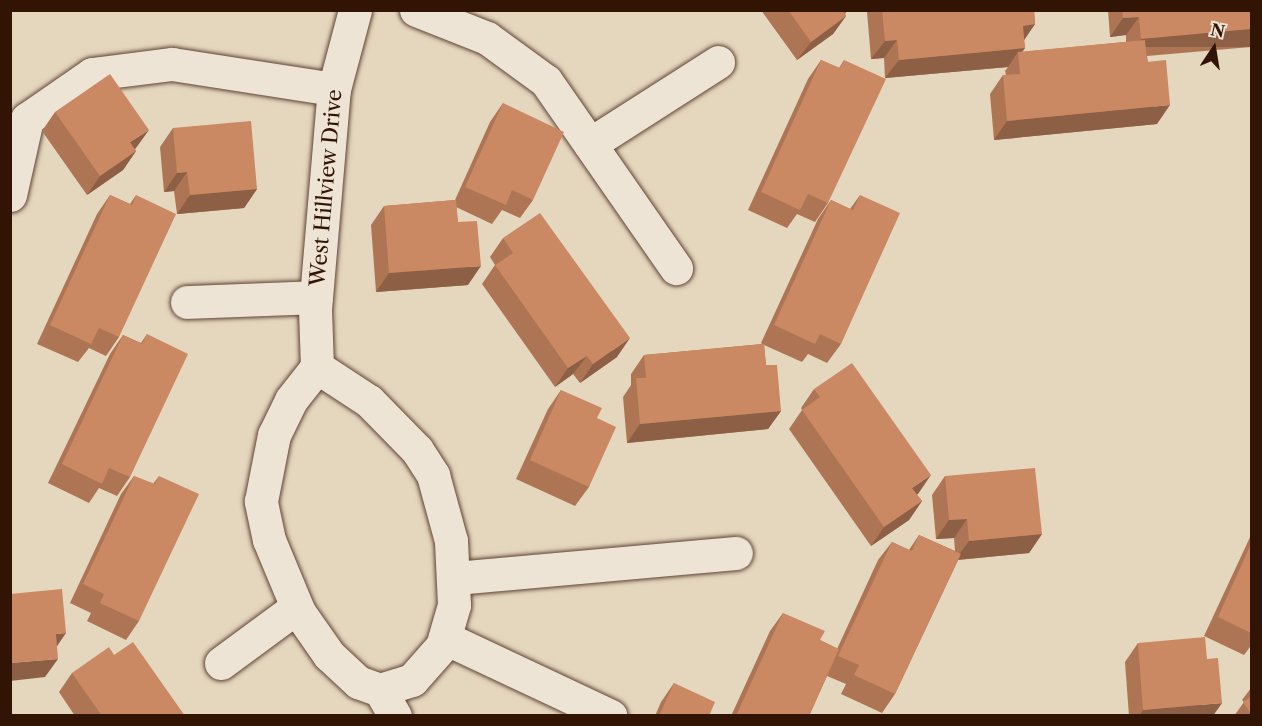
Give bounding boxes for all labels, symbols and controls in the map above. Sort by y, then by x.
north arrow [1184,18,1244,78]
text: N [1209,19,1227,42]
street label: West Hillview Drive [305,88,347,288]

